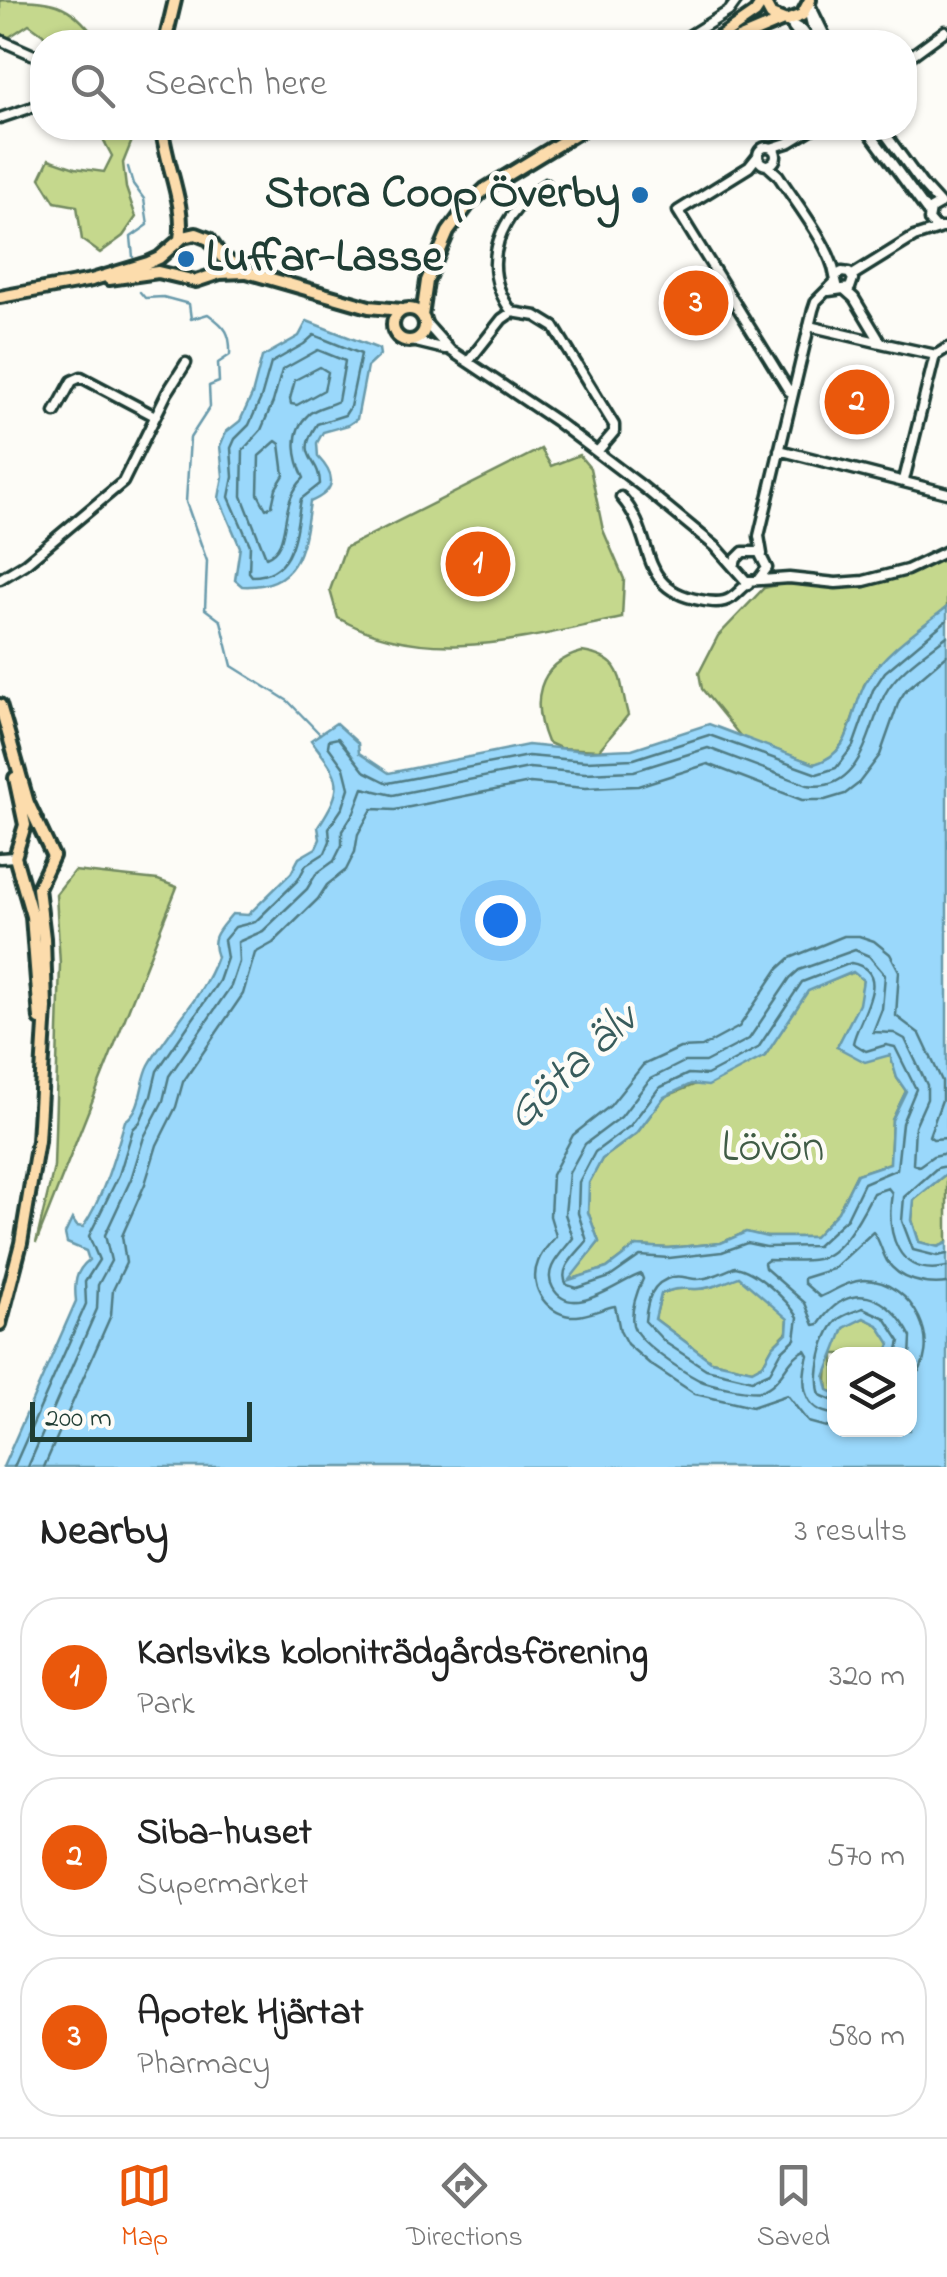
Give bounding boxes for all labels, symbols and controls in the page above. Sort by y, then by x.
search box [30,30,917,140]
text: Search here [145,57,327,113]
icon: search [65,58,120,113]
place label: Stora Coop Överby [265,162,620,228]
marker: Stora Coop Överby [629,184,651,206]
place label: Luffar-Lasse [206,226,444,292]
marker: Luffar-Lasse [175,248,197,270]
pin: 3 [664,266,728,340]
pin: 2 [824,364,890,440]
pin: 1 [446,526,510,602]
your location [475,895,526,946]
water label: Göta älv [490,984,658,1148]
park label: Lövön [721,1116,825,1182]
map controls [827,1347,917,1437]
button: layers [827,1347,917,1437]
scale bar [30,1397,252,1442]
text: 200 m [45,1399,112,1440]
text: Nearby [40,1502,168,1563]
text: 3 results [795,1509,907,1556]
text: Karlsviks koloniträdgårdsförening [137,1626,648,1682]
text: 1 [69,1654,80,1701]
text: 320 m [829,1654,905,1701]
text: Park [137,1682,195,1729]
text: Siba-huset [137,1806,312,1862]
text: 2 [67,1834,82,1881]
text: 570 m [827,1834,905,1881]
text: Supermarket [137,1862,309,1909]
text: Apotek Hjärtat [137,1986,364,2042]
text: 3 [68,2014,81,2061]
text: 580 m [828,2014,905,2061]
text: Pharmacy [137,2042,270,2089]
tab: Map [117,2158,172,2259]
tab: Directions [406,2158,523,2259]
tab: Saved [757,2158,830,2259]

